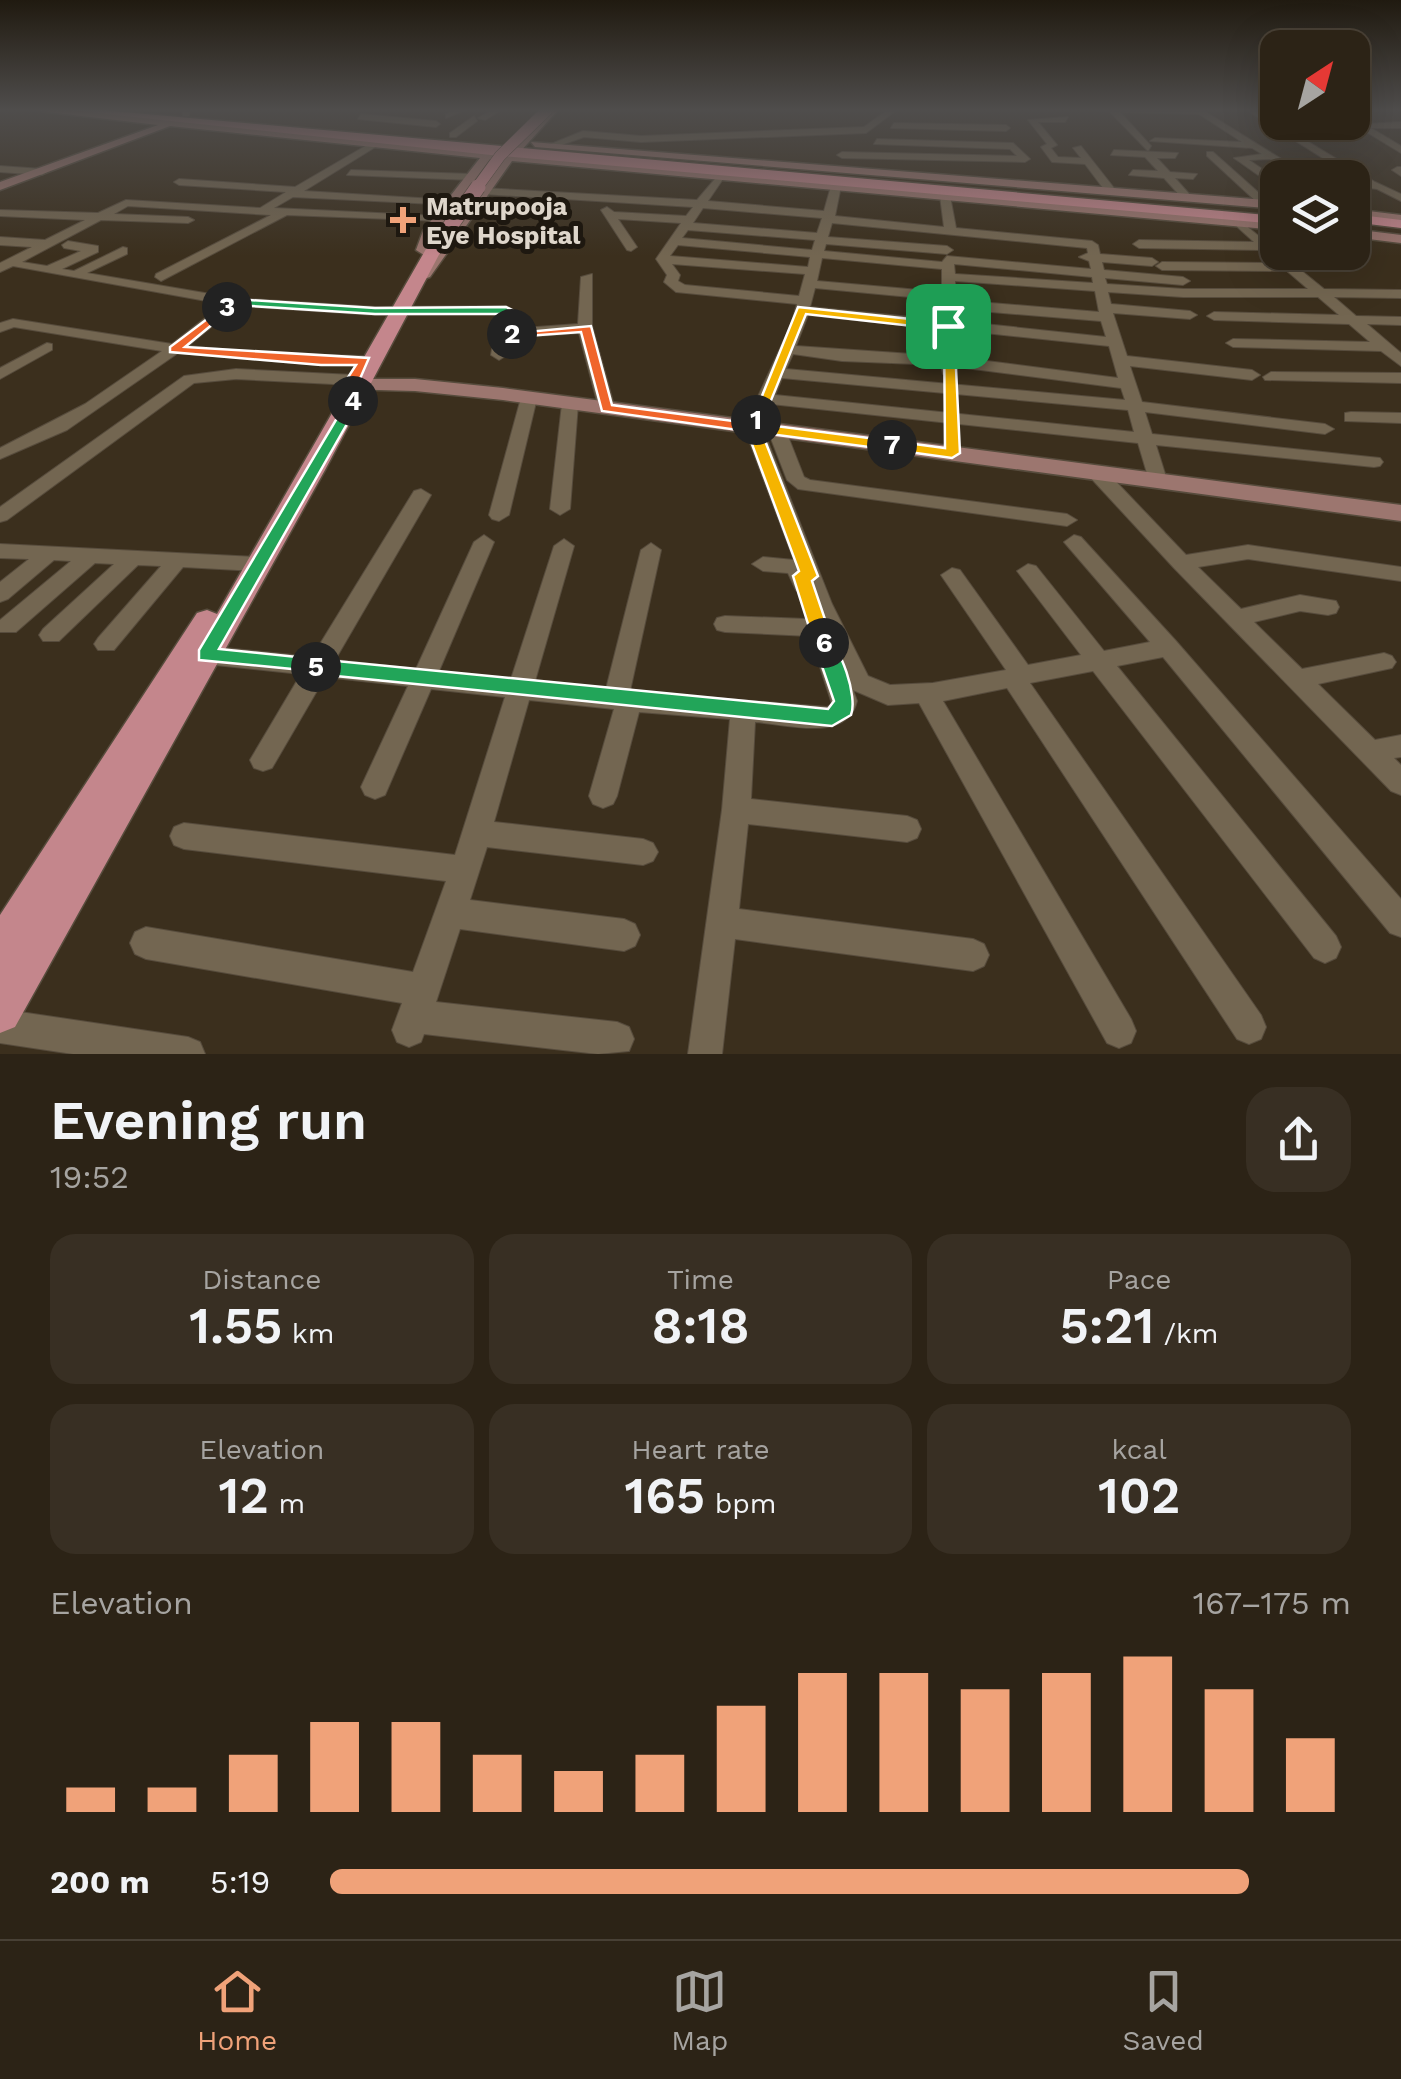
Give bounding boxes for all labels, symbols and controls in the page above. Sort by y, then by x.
north arrow [1260,30,1370,140]
map controls [1260,30,1370,270]
button: layers [1260,160,1370,270]
place label: Matrupooja Eye Hospital [426,192,581,250]
marker: Matrupooja Eye Hospital [390,207,416,233]
pin: 3 [202,282,252,332]
pin [906,284,991,369]
text: 3 [219,290,235,323]
icon: arrive [921,299,976,354]
pin: 2 [487,309,537,359]
text: 2 [504,317,520,350]
pin: 4 [328,376,378,426]
text: 4 [344,384,362,417]
pin: 1 [731,395,781,445]
text: 1 [750,403,762,436]
pin: 7 [867,420,917,470]
text: 7 [883,428,901,461]
pin: 6 [799,618,849,668]
text: 6 [815,626,833,659]
pin: 5 [291,642,341,692]
text: 5 [308,650,324,683]
button: share [1246,1087,1351,1192]
text: Evening run [50,1088,367,1152]
text: 19:52 [50,1158,129,1196]
text: Distance [202,1263,321,1296]
text: Time [667,1263,734,1296]
text: Pace [1107,1263,1172,1296]
text: 1.55 [189,1296,282,1355]
text: 8:18 [651,1296,750,1355]
text: 5:21 [1060,1296,1154,1355]
text: km [282,1317,334,1350]
text: /km [1154,1317,1219,1350]
text: Elevation [199,1433,324,1466]
text: Heart rate [631,1433,770,1466]
text: kcal [1111,1433,1167,1466]
text: 12 [219,1466,269,1525]
text: 165 [625,1466,705,1525]
text: 102 [1098,1466,1180,1525]
text: m [269,1487,305,1520]
text: bpm [705,1487,776,1520]
text: Elevation [50,1584,193,1622]
text: 167–175 m [1193,1584,1351,1622]
text: 200 m [50,1863,150,1901]
text: 5:19 [210,1863,270,1901]
tab: Home [197,1964,277,2057]
tab: Map [671,1964,728,2057]
tab: Saved [1123,1964,1204,2057]

